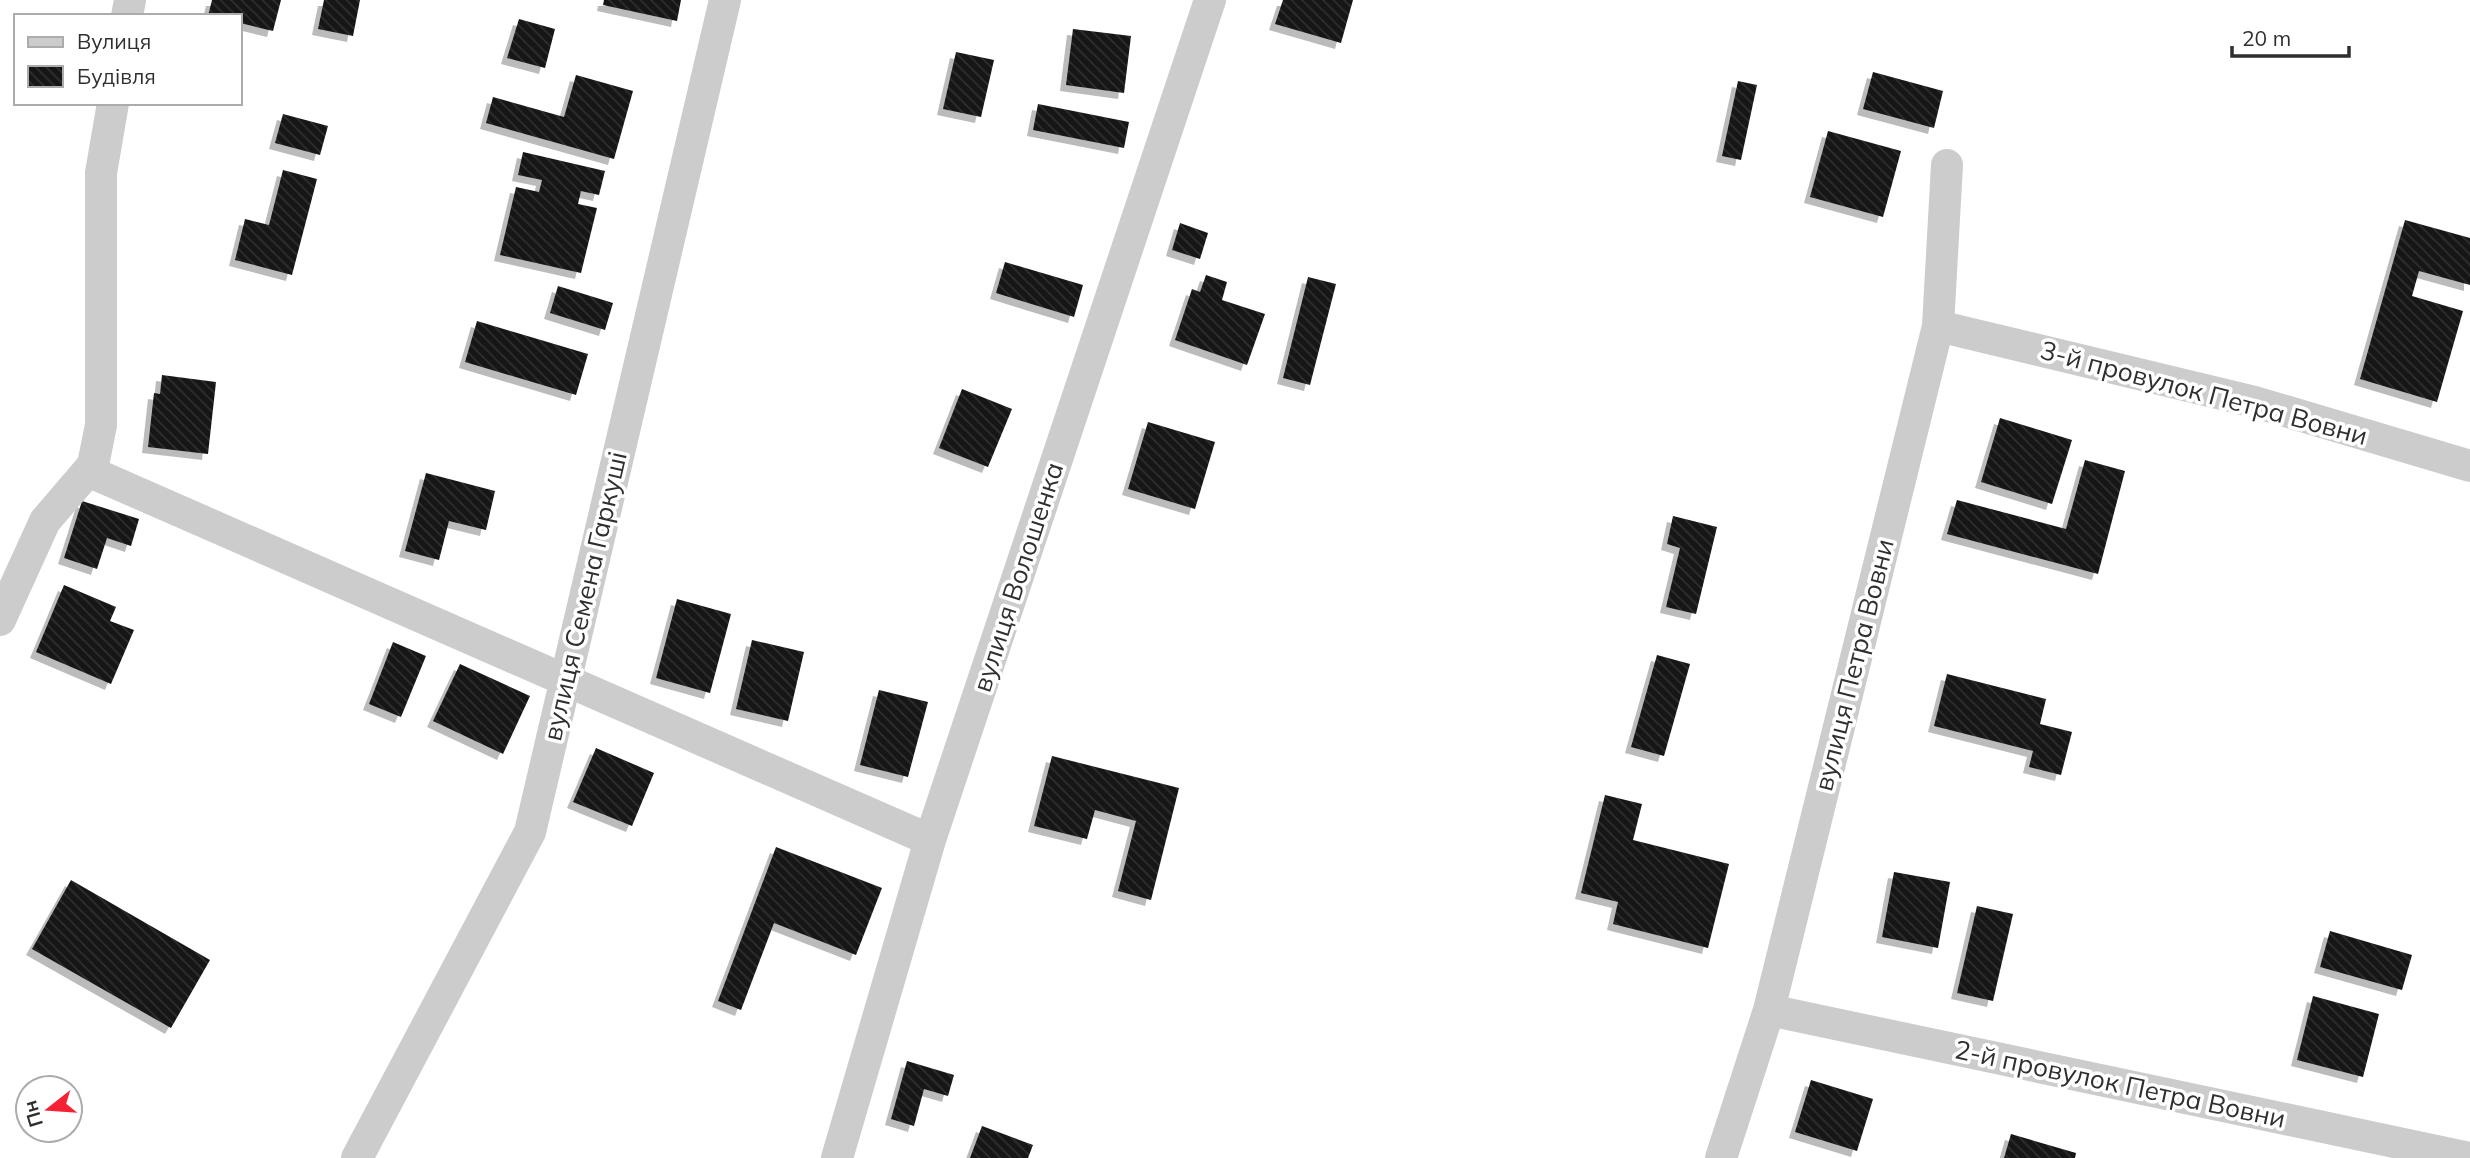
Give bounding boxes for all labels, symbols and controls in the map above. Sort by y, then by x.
legend [14,14,242,105]
scale bar [2232,14,2349,58]
text: 20 m [2242,25,2291,51]
text: Вулиця [77,28,151,54]
text: Будівля [77,63,156,89]
street label: 3-й провулок Петра Вовни [2037,333,2371,452]
street label: вулиця Семена Гаркуші [535,448,634,744]
street label: вулиця Волошенка [965,458,1070,696]
street label: вулиця Петра Вовни [1806,536,1901,794]
street label: 2-й провулок Петра Вовни [1952,1032,2289,1135]
north arrow [14,1074,84,1144]
text: Пн [17,1098,48,1130]

